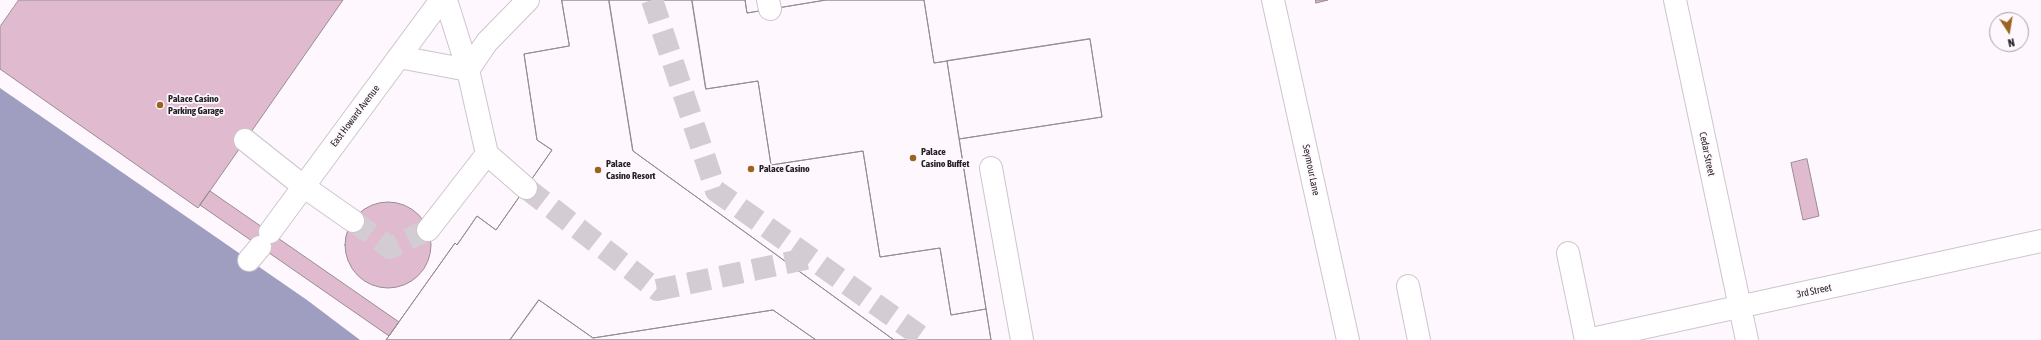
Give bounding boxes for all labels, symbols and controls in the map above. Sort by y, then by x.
north arrow [1989,12,2029,52]
text: N [2007,36,2016,49]
street label: East Howard Avenue [328,83,382,149]
place label: Palace Casino Parking Garage [168,93,223,116]
marker: Palace Casino Parking Garage [155,100,165,110]
street label: Cedar Street [1696,131,1718,177]
street label: Seymour Lane [1300,143,1322,197]
place label: Palace Casino Buffet [921,146,969,170]
marker: Palace Casino Buffet [908,153,918,163]
place label: Palace Casino Resort [606,158,655,182]
place label: Palace Casino [759,163,810,175]
marker: Palace Casino [746,164,756,174]
marker: Palace Casino Resort [593,165,603,175]
street label: 3rd Street [1795,281,1833,301]

